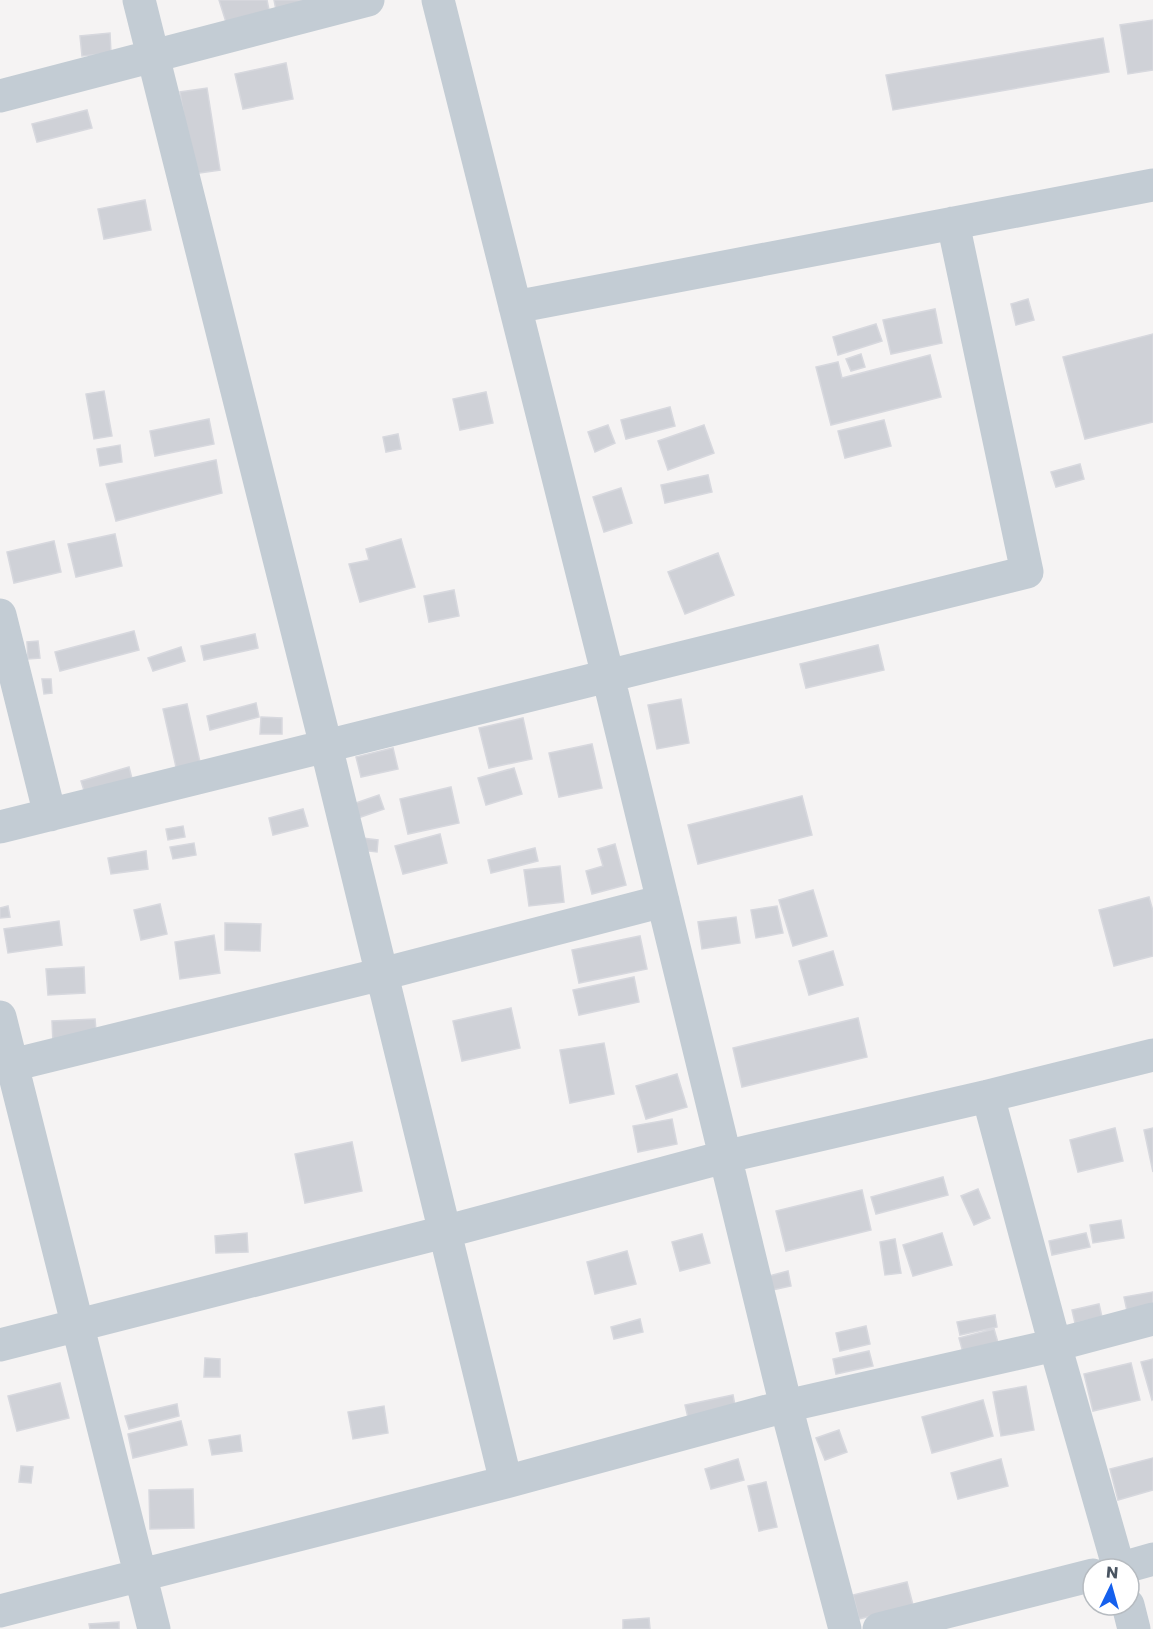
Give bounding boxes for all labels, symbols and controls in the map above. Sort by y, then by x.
north arrow [1081,1557,1141,1617]
text: N [1105,1561,1119,1585]

